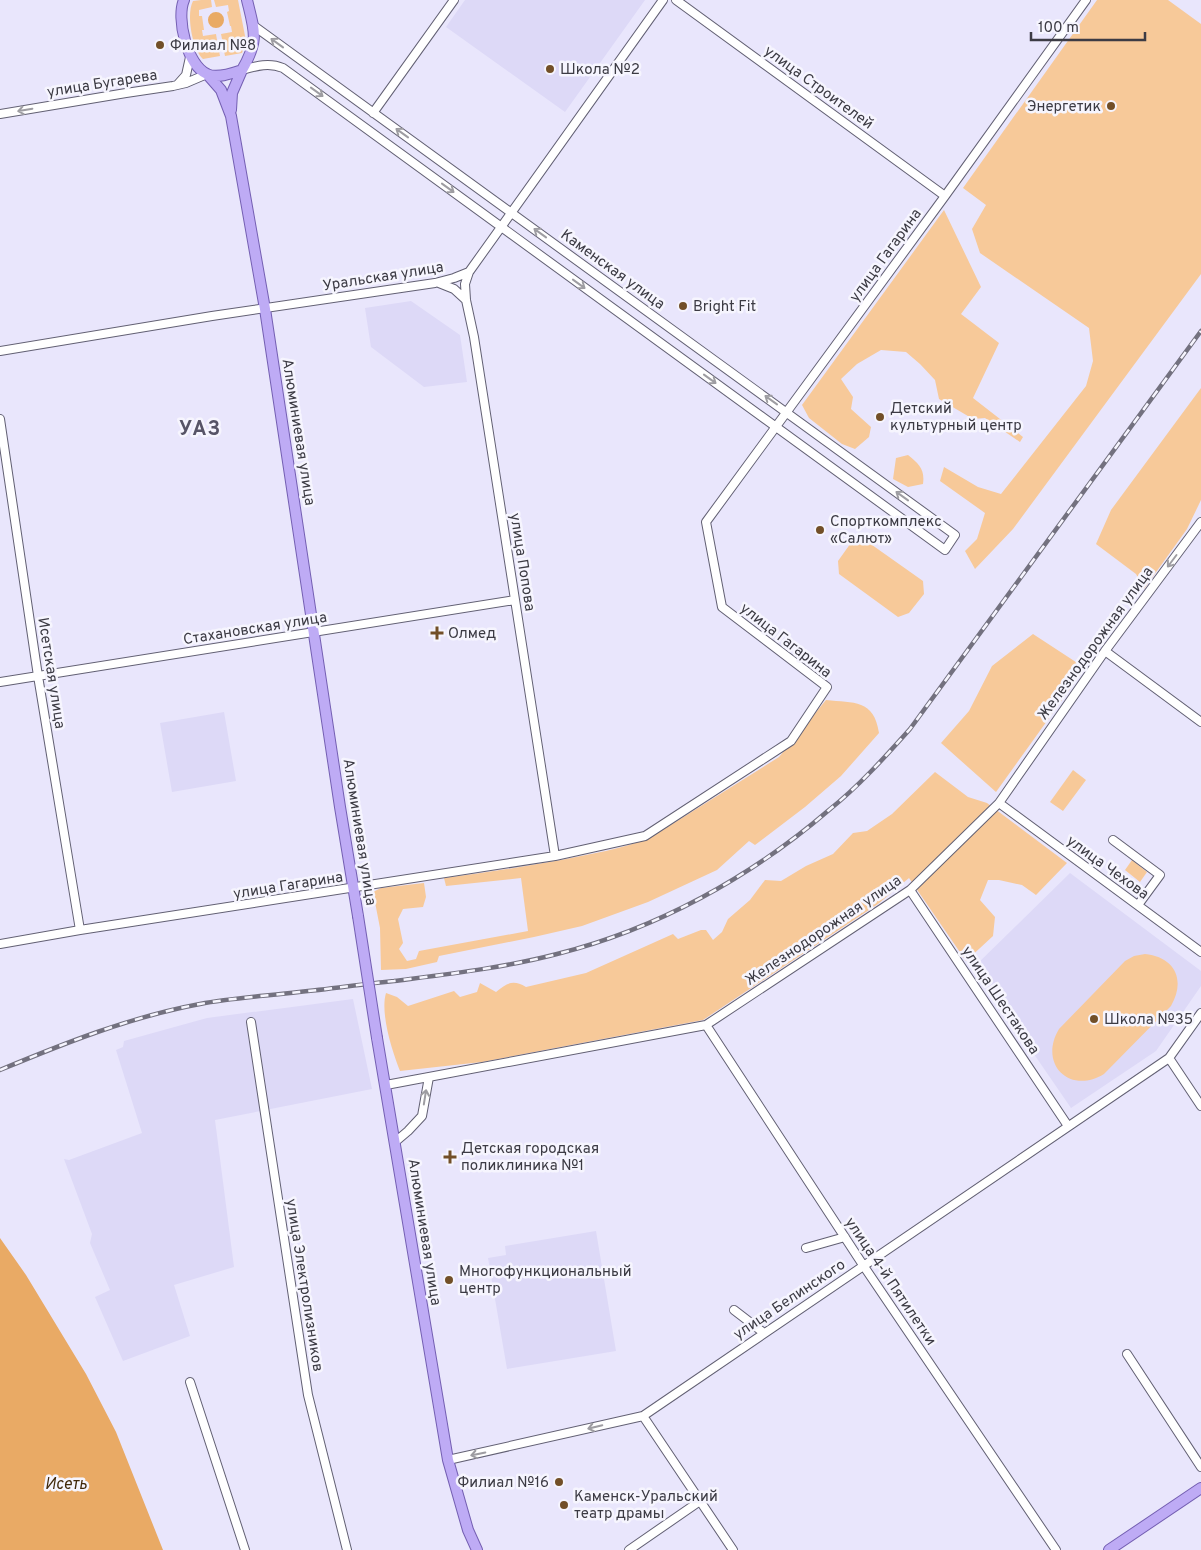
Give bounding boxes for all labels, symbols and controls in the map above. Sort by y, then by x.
scale bar [1031,10,1145,42]
text: 100 m [1038,19,1079,38]
place label: Филиал №8 [170,37,256,56]
one-way arrow [270,38,284,48]
marker: Филиал №8 [154,39,166,51]
street label: улица Строителей [760,42,876,134]
place label: Школа №2 [560,61,640,80]
marker: Школа №2 [544,63,556,75]
street label: улица Бугарева [46,66,159,103]
one-way arrow [310,87,324,97]
place label: Энергетик [1027,98,1101,117]
marker: Энергетик [1105,100,1117,112]
one-way arrow [17,106,33,116]
one-way arrow [395,128,409,138]
one-way arrow [441,183,455,193]
street label: улица Гагарина [846,205,927,306]
street label: Каменская улица [556,226,668,314]
one-way arrow [533,228,547,238]
street label: Уральская улица [321,259,445,296]
one-way arrow [572,279,586,289]
place label: Bright Fit [693,298,756,317]
marker: Bright Fit [677,300,689,312]
street label: Алюминиевая улица [277,357,319,507]
one-way arrow [703,374,716,385]
one-way arrow [764,395,778,405]
place label: Детский культурный центр [890,400,1022,436]
marker: Детский культурный центр [874,411,886,423]
district label: УАЗ [179,417,221,443]
one-way arrow [895,491,909,501]
street label: улица Попова [504,512,539,613]
place label: Спорткомплекс «Салют» [830,513,942,549]
marker: Спорткомплекс «Салют» [814,524,826,536]
one-way arrow [1167,554,1177,568]
street label: Железнодорожная улица [1034,564,1158,724]
street label: улица Гагарина [735,600,835,683]
street label: Стахановская улица [182,609,328,650]
street label: Исетская улица [32,616,69,730]
place label: Олмед [448,625,496,644]
marker: Олмед [430,626,444,640]
street label: Алюминиевая улица [338,757,380,907]
street label: улица Чехова [1062,832,1152,904]
street label: улица Гагарина [232,868,345,905]
street label: Железнодорожная улица [742,872,906,991]
street label: улица Шестакова [957,943,1043,1059]
place label: Школа №35 [1104,1011,1193,1030]
marker: Школа №35 [1088,1013,1100,1025]
one-way arrow [421,1090,431,1106]
place label: Детская городская поликлиника №1 [461,1140,599,1176]
marker: Детская городская поликлиника №1 [443,1150,457,1164]
street label: Алюминиевая улица [403,1157,445,1307]
street label: улица Электролизников [280,1197,327,1373]
street label: улица 4-й Пятилетки [840,1214,940,1350]
street label: улица Белинского [730,1256,850,1345]
place label: Многофункциональный центр [459,1263,632,1299]
marker: Многофункциональный центр [443,1274,455,1286]
one-way arrow [588,1423,604,1432]
one-way arrow [470,1450,486,1459]
place label: Филиал №16 [457,1474,549,1493]
water label: Исеть [45,1475,87,1495]
marker: Филиал №16 [553,1476,565,1488]
place label: Каменск-Уральский театр драмы [574,1488,718,1524]
marker: Каменск-Уральский театр драмы [558,1499,570,1511]

